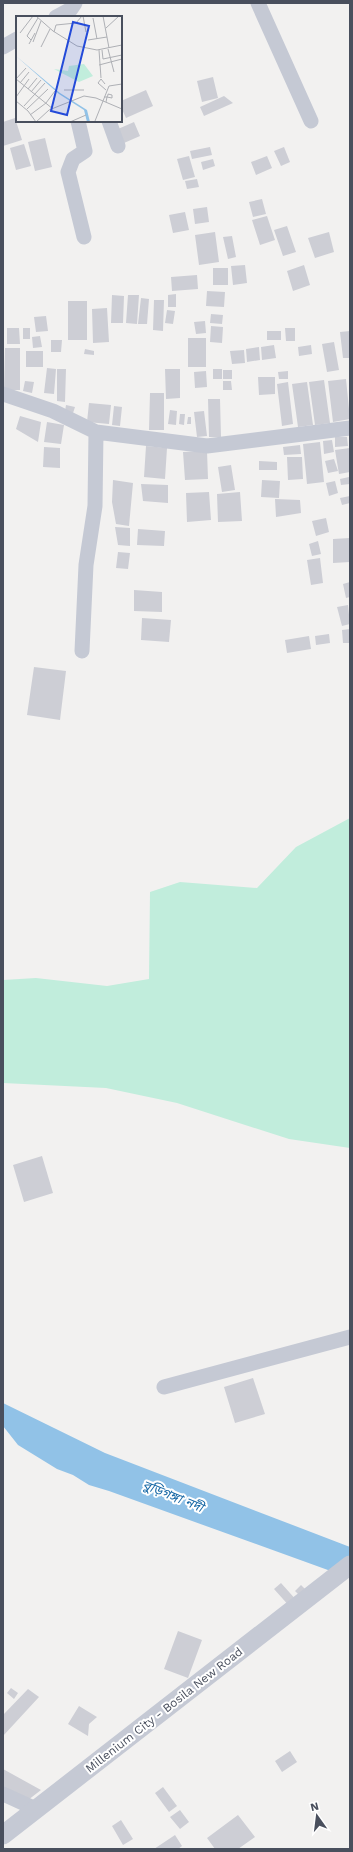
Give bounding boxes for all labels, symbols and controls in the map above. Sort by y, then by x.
inset map [16,16,122,122]
water label: বুড়িগঙ্গা নদী [140,1477,208,1516]
street label: Millenium City - Bosila New Road [83,1644,245,1776]
north arrow [297,1796,337,1836]
text: N [309,1799,320,1814]

